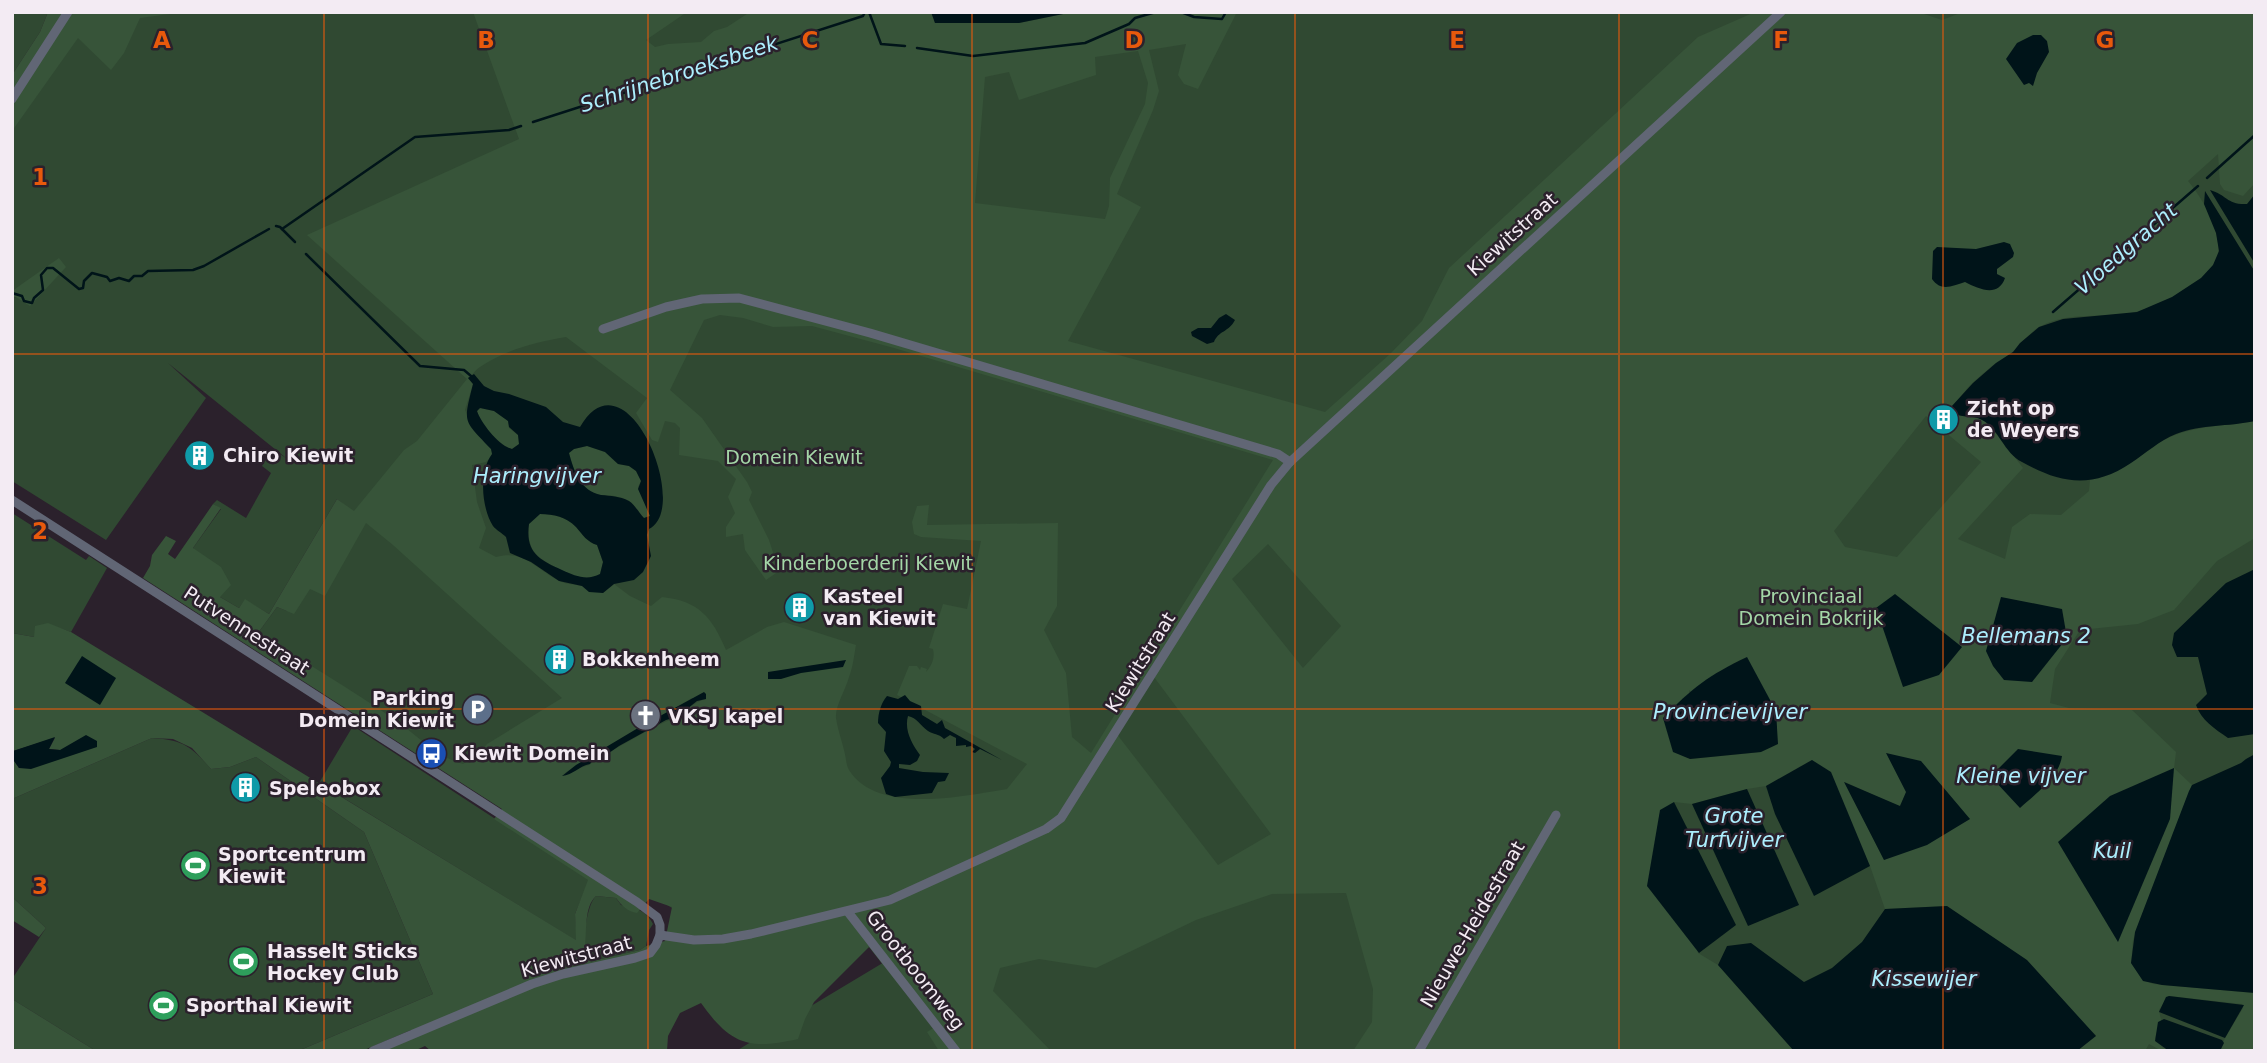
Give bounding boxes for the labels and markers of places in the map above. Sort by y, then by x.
place label: Zicht op de Weyers [1967,397,2079,441]
building icon: Zicht op de Weyers [1927,402,1961,436]
building icon: Chiro Kiewit [183,438,217,472]
place label: Chiro Kiewit [223,444,353,466]
place label: Kasteel van Kiewit [823,585,936,629]
building icon: Kasteel van Kiewit [783,590,817,624]
building icon: Bokkenheem [542,642,576,676]
place label: Bokkenheem [582,648,720,670]
place label: Parking Domein Kiewit [299,687,454,731]
parking icon: Parking Domein Kiewit [460,692,494,726]
church icon: VKSJ kapel [628,699,662,733]
place label: VKSJ kapel [668,705,783,727]
bus stop icon: Kiewit Domein [414,736,448,770]
place label: Kiewit Domein [454,742,609,764]
building icon: Speleobox [229,771,263,805]
place label: Speleobox [269,777,381,799]
place label: Sportcentrum Kiewit [218,843,366,887]
sports icon: Sportcentrum Kiewit [178,848,212,882]
place label: Hasselt Sticks Hockey Club [267,940,418,984]
sports icon: Hasselt Sticks Hockey Club [227,945,261,979]
sports icon: Sporthal Kiewit [146,988,180,1022]
place label: Sporthal Kiewit [186,994,352,1016]

